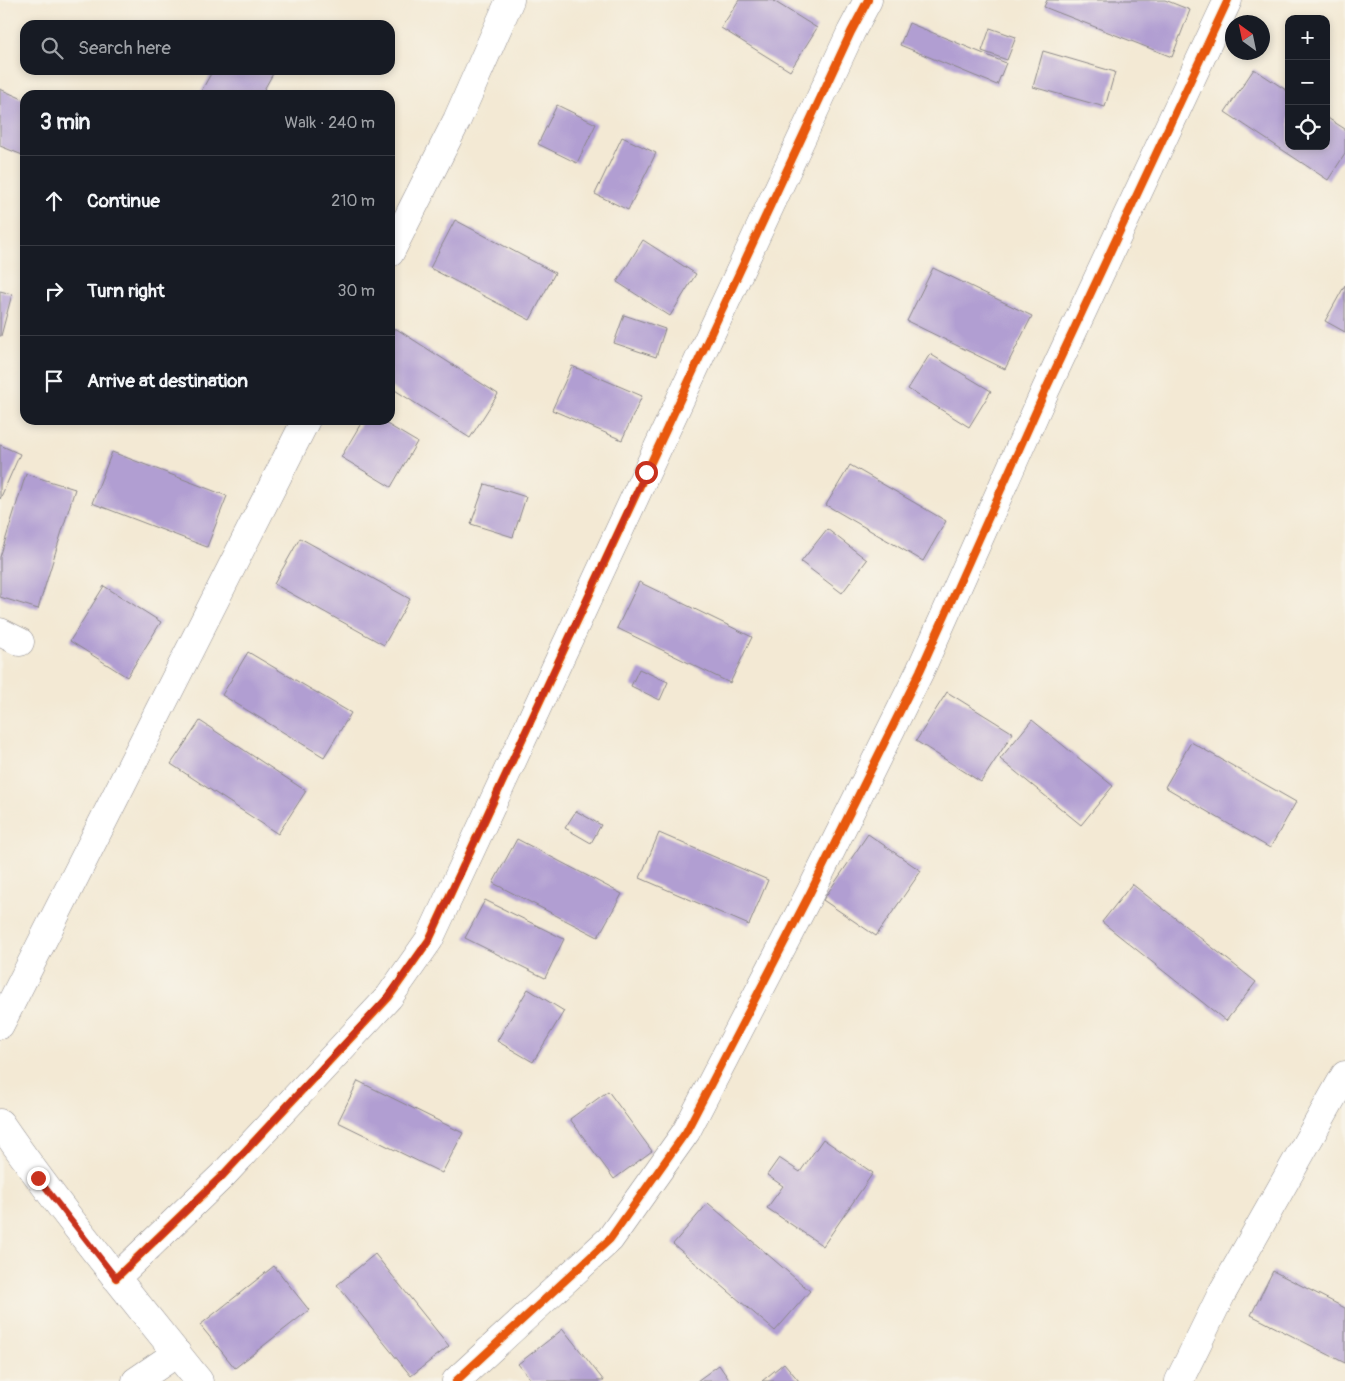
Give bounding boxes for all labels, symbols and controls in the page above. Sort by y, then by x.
north arrow [1225,15,1270,60]
map controls [1285,15,1330,150]
button: + [1285,15,1330,60]
search box [20,20,395,75]
icon: search [38,34,66,62]
text: Search here [78,36,171,60]
button: − [1285,60,1330,105]
button: locate [1285,105,1330,150]
text: 3 min [40,109,90,136]
text: Walk · 240 m [284,113,375,133]
icon: ahead [40,187,68,215]
text: Continue [87,189,160,213]
text: 210 m [331,191,375,211]
icon: right [40,277,68,305]
text: Turn right [87,279,165,303]
text: 30 m [337,281,375,301]
icon: arrive [40,367,68,395]
text: Arrive at destination [87,369,248,393]
route start [635,461,658,484]
route end [27,1167,50,1190]

